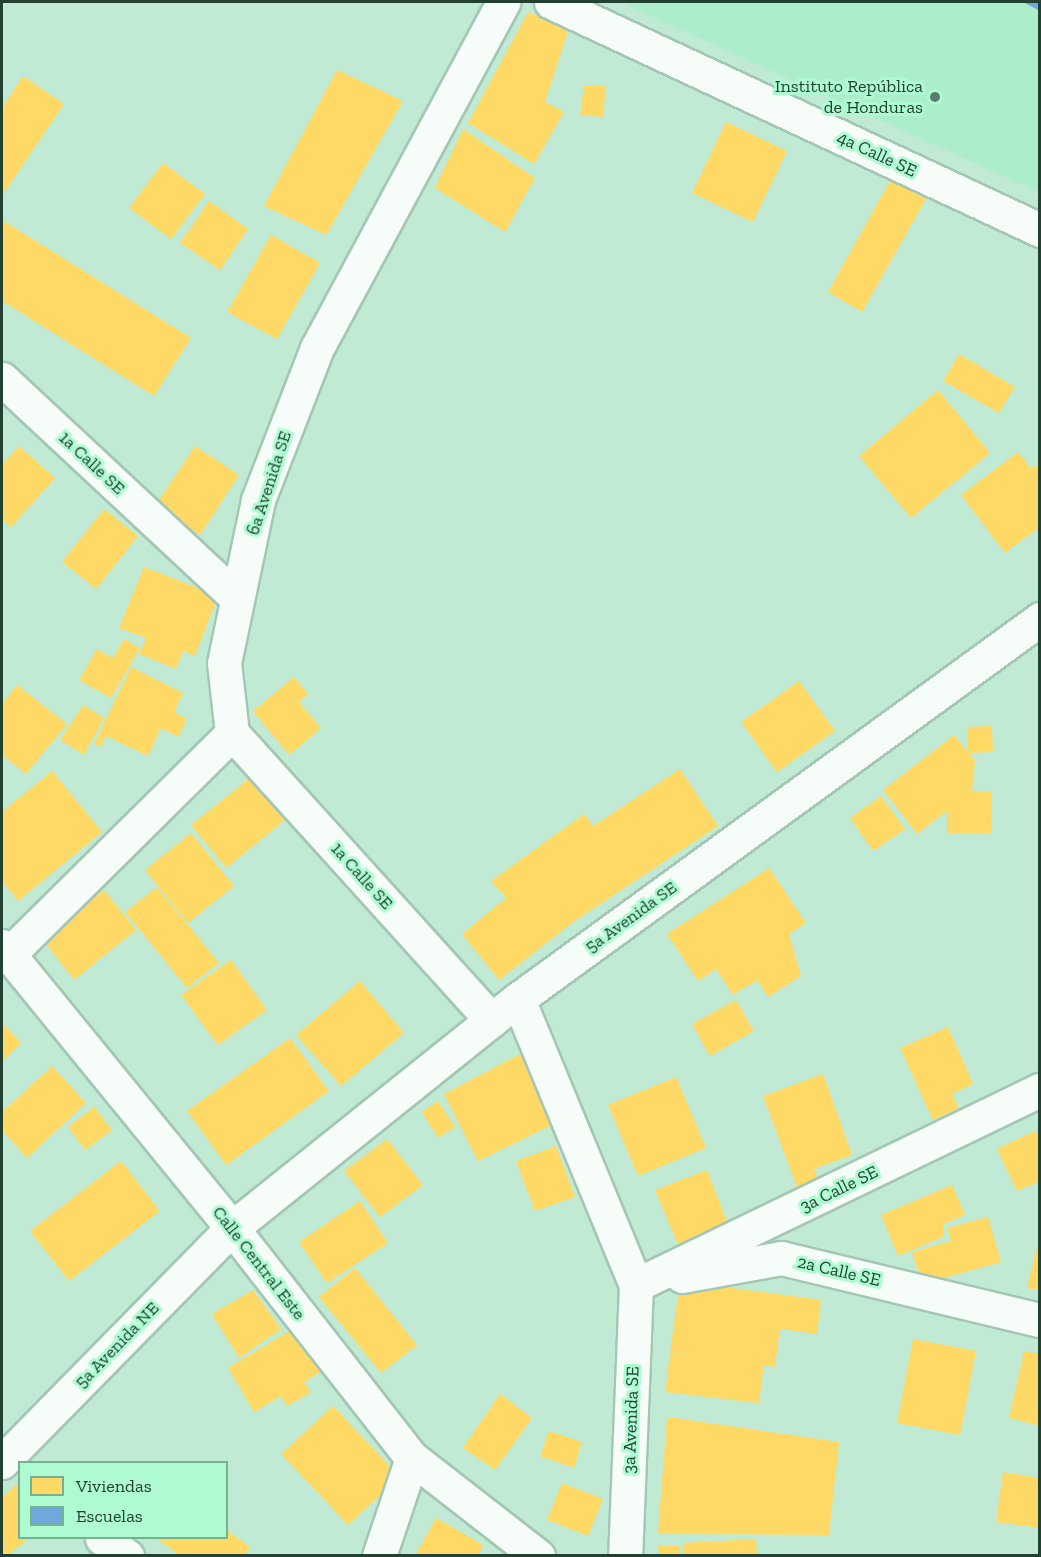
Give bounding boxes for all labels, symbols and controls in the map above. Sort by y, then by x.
place label: Instituto República de Honduras [775,76,923,118]
marker: Instituto República de Honduras [928,90,942,104]
street label: 4a Calle SE [834,126,920,182]
street label: 1a Calle SE [55,427,129,499]
street label: 6a Avenida SE [242,428,296,538]
street label: 1a Calle SE [326,838,398,914]
street label: 5a Avenida SE [581,876,681,958]
street label: 3a Calle SE [796,1161,882,1217]
street label: Calle Central Este [208,1202,310,1324]
street label: 2a Calle SE [795,1251,883,1291]
street label: 5a Avenida NE [70,1297,164,1393]
street label: 3a Avenida SE [618,1366,644,1474]
legend [18,1461,228,1539]
text: Viviendas [76,1475,152,1497]
text: Escuelas [76,1505,143,1527]

